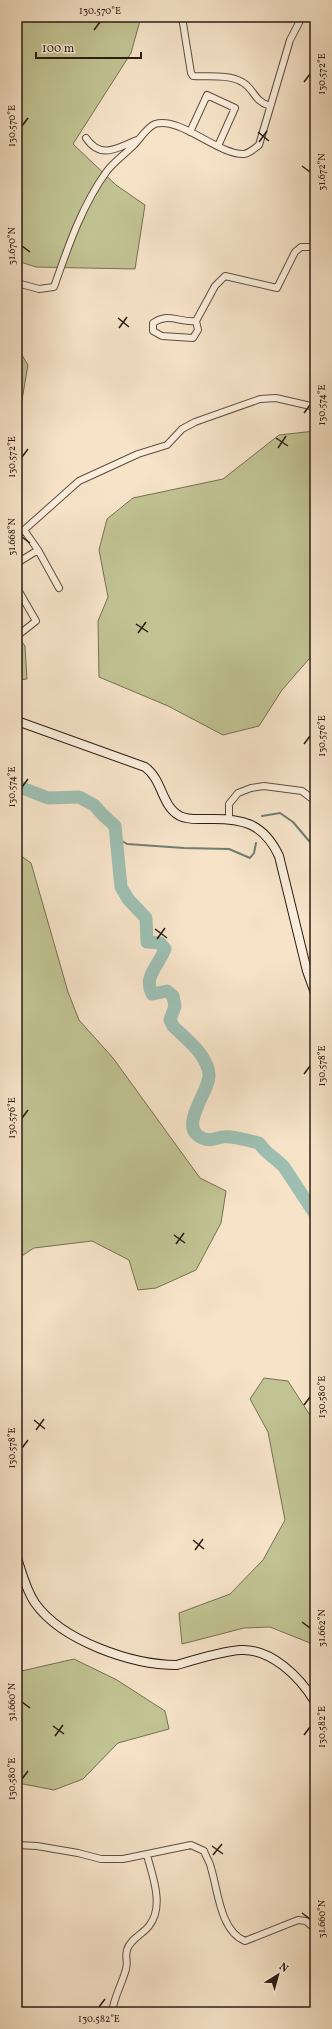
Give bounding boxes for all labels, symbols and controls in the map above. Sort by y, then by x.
text: 130.570°E [79,4,121,18]
scale bar [36,34,141,60]
text: 100 m [42,41,75,57]
text: 130.572°E [315,53,329,95]
text: 130.570°E [5,105,19,147]
text: 31.672°N [315,153,329,191]
text: 31.670°N [5,226,19,265]
text: 130.574°E [315,384,329,426]
text: 130.572°E [5,436,19,478]
text: 31.668°N [5,518,19,556]
text: 130.576°E [315,715,329,757]
text: 130.574°E [5,766,19,808]
text: 130.578°E [315,1045,329,1087]
text: 130.576°E [5,1097,19,1139]
text: 130.580°E [315,1376,329,1418]
text: 130.578°E [5,1427,19,1469]
text: 31.662°N [315,1609,329,1647]
text: 31.660°N [5,1682,19,1721]
text: 130.582°E [315,1706,329,1748]
text: 130.580°E [5,1758,19,1800]
text: 31.660°N [315,1899,329,1938]
north arrow [258,1955,298,1995]
text: N [275,1960,291,1977]
text: 130.582°E [78,2012,120,2026]

